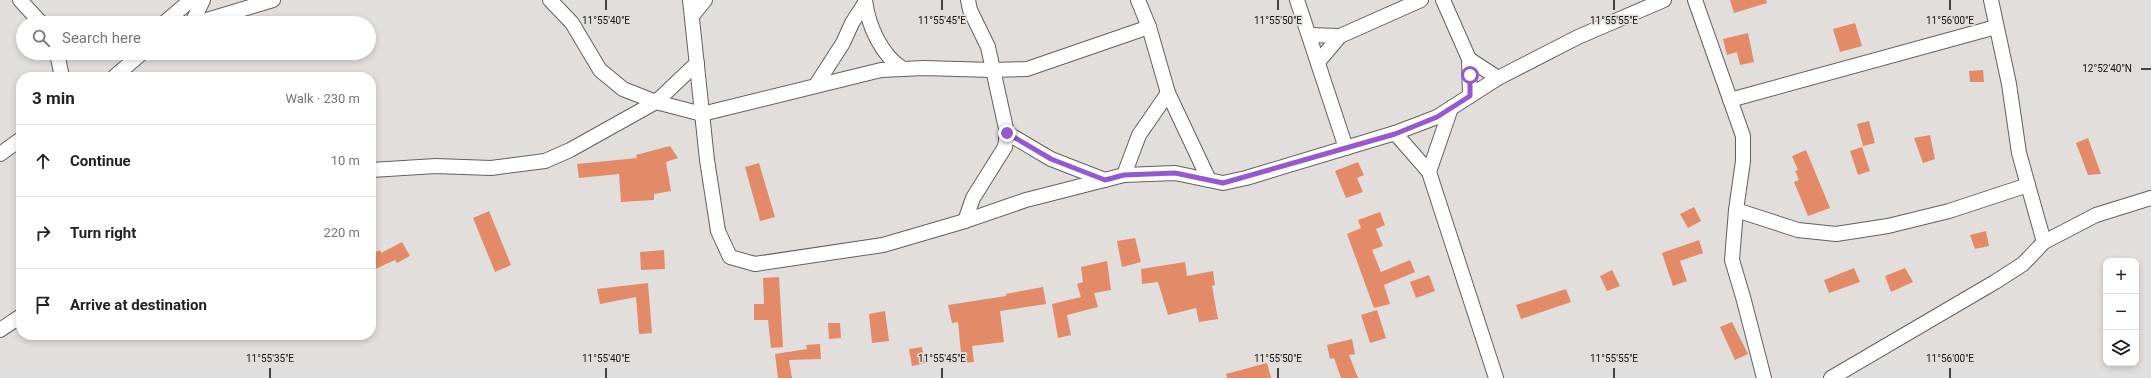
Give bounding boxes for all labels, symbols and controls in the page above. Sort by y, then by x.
text: 11°55'40"E [582,15,630,26]
text: 11°55'45"E [918,15,966,26]
text: 11°55'50"E [1254,15,1302,26]
text: 11°55'55"E [1590,15,1638,26]
text: 11°56'00"E [1926,15,1974,26]
search box [16,16,376,60]
icon: search [30,27,52,49]
text: Search here [62,29,141,47]
text: 12°52'40"N [2082,63,2132,74]
route start [1461,66,1479,84]
text: 3 min [32,88,75,108]
text: Walk · 230 m [285,91,360,106]
route end [998,124,1016,142]
icon: ahead [32,150,54,172]
text: Continue [70,152,131,170]
text: 10 m [331,153,360,168]
icon: right [32,222,54,244]
text: Turn right [70,224,136,242]
text: 220 m [323,225,360,240]
map controls [2103,258,2139,366]
button: + [2103,258,2139,294]
icon: arrive [32,294,54,316]
button: − [2103,294,2139,330]
text: Arrive at destination [70,296,207,314]
button: layers [2103,330,2139,366]
text: 11°55'35"E [246,353,294,364]
text: 11°55'40"E [582,353,630,364]
text: 11°55'45"E [918,353,966,364]
text: 11°55'50"E [1254,353,1302,364]
text: 11°55'55"E [1590,353,1638,364]
text: 11°56'00"E [1926,353,1974,364]

